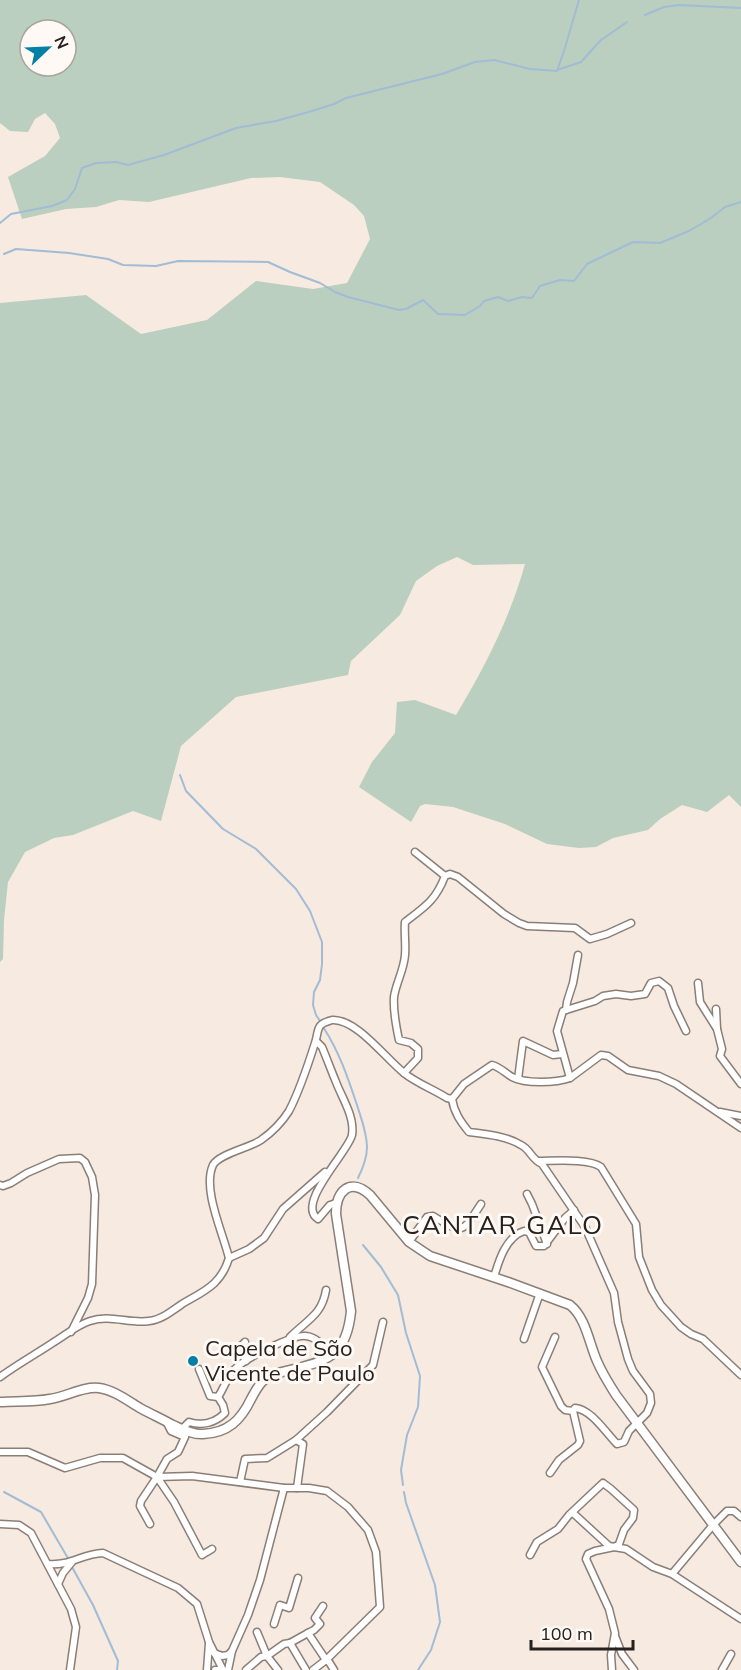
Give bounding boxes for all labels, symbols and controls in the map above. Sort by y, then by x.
north arrow [18,18,78,78]
text: N [50,33,73,52]
district label: CANTAR GALO [402,1208,604,1241]
place label: Capela de São Vicente de Paulo [205,1334,375,1387]
marker: Capela de São Vicente de Paulo [186,1354,200,1368]
scale bar [531,1613,633,1651]
text: 100 m [540,1622,593,1645]

